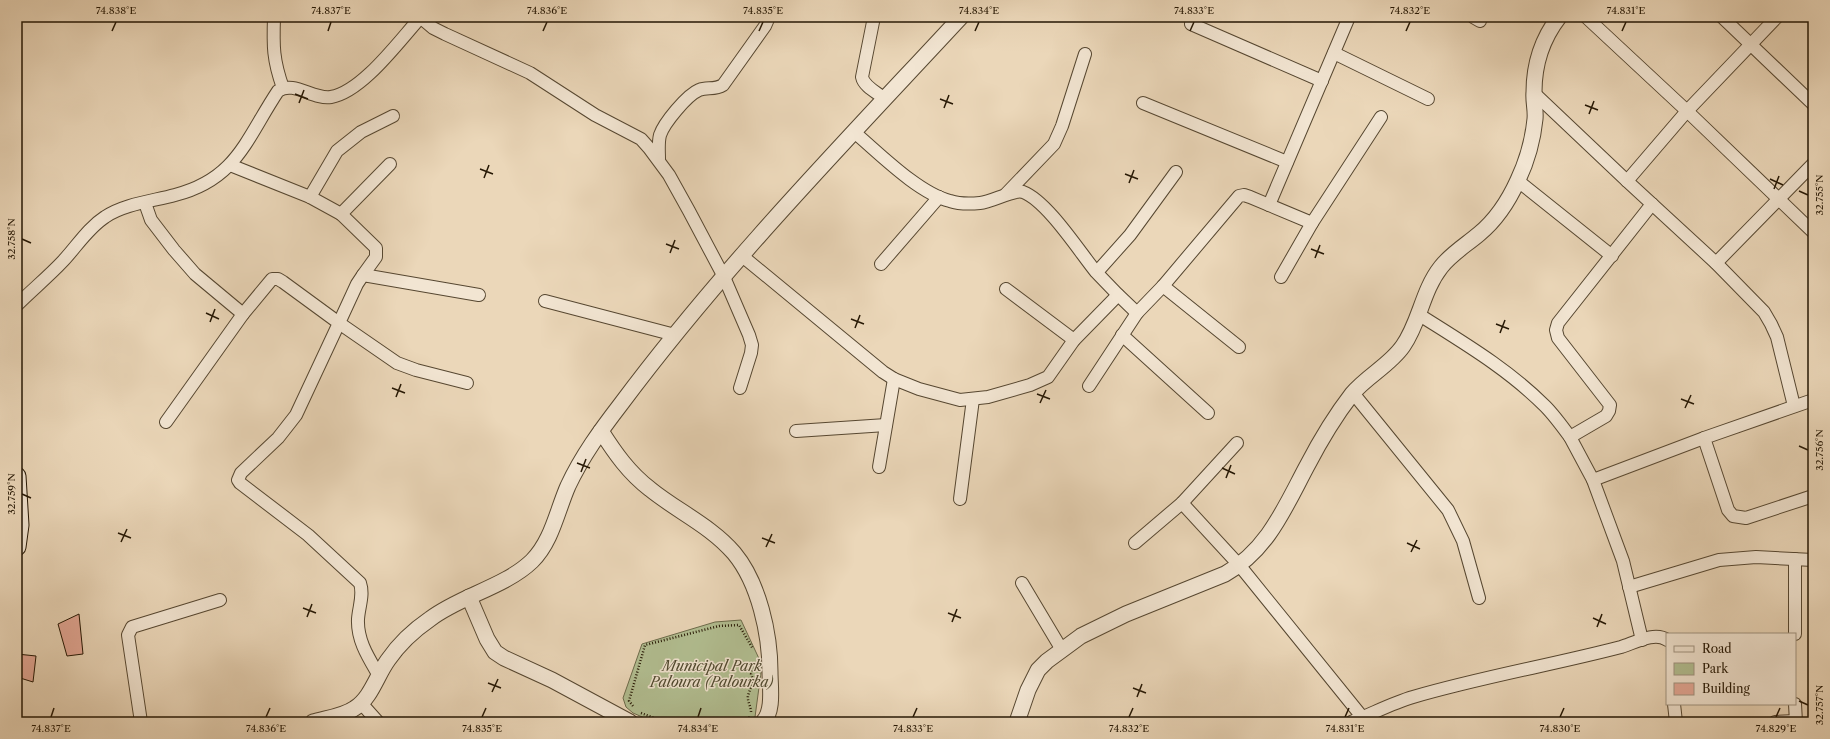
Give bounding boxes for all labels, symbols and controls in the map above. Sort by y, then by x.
text: 74.838°E [96,4,136,17]
text: 74.837°E [311,4,351,17]
text: 74.836°E [527,4,567,17]
text: 74.835°E [743,4,783,17]
text: 74.834°E [959,4,999,17]
text: 74.833°E [1174,4,1214,17]
text: 74.832°E [1390,4,1430,17]
text: 74.831°E [1607,4,1645,17]
text: 32.755°N [1813,174,1826,216]
text: 32.758°N [5,218,18,260]
text: 32.756°N [1813,429,1826,471]
text: 32.759°N [5,473,18,515]
legend [1666,633,1796,705]
text: Road [1702,641,1732,656]
park label: Municipal Park Paloura (Palourka) [649,657,774,691]
text: Park [1702,661,1729,676]
text: Building [1702,681,1750,696]
text: 32.757°N [1813,685,1826,725]
text: 74.837°E [31,722,71,735]
text: 74.836°E [246,722,286,735]
text: 74.835°E [462,722,502,735]
text: 74.834°E [678,722,718,735]
text: 74.833°E [893,722,933,735]
text: 74.832°E [1109,722,1149,735]
text: 74.831°E [1326,722,1364,735]
text: 74.830°E [1539,722,1581,735]
text: 74.829°E [1756,722,1796,735]

